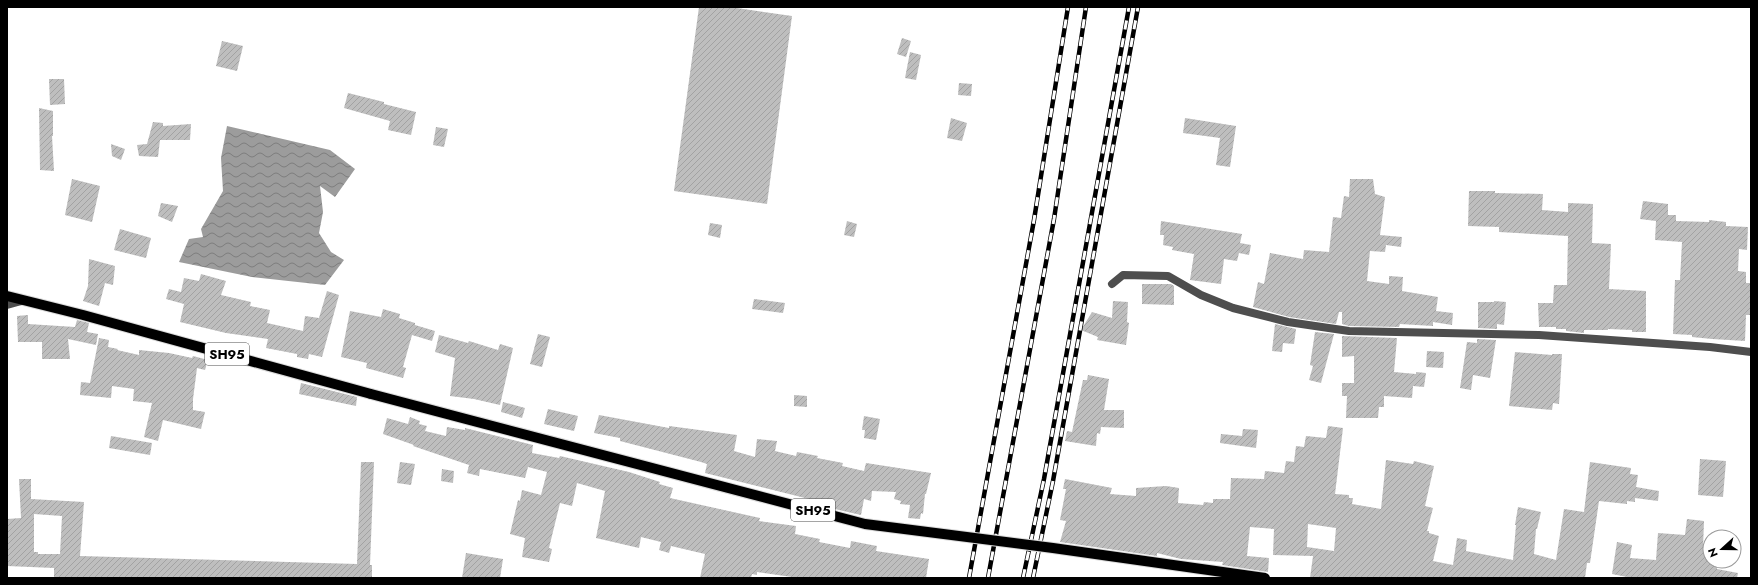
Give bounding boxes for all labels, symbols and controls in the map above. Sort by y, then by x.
road number: SH95 [205,343,249,365]
road number: SH95 [791,499,835,521]
north arrow [1702,529,1742,569]
text: N [1704,546,1722,560]

